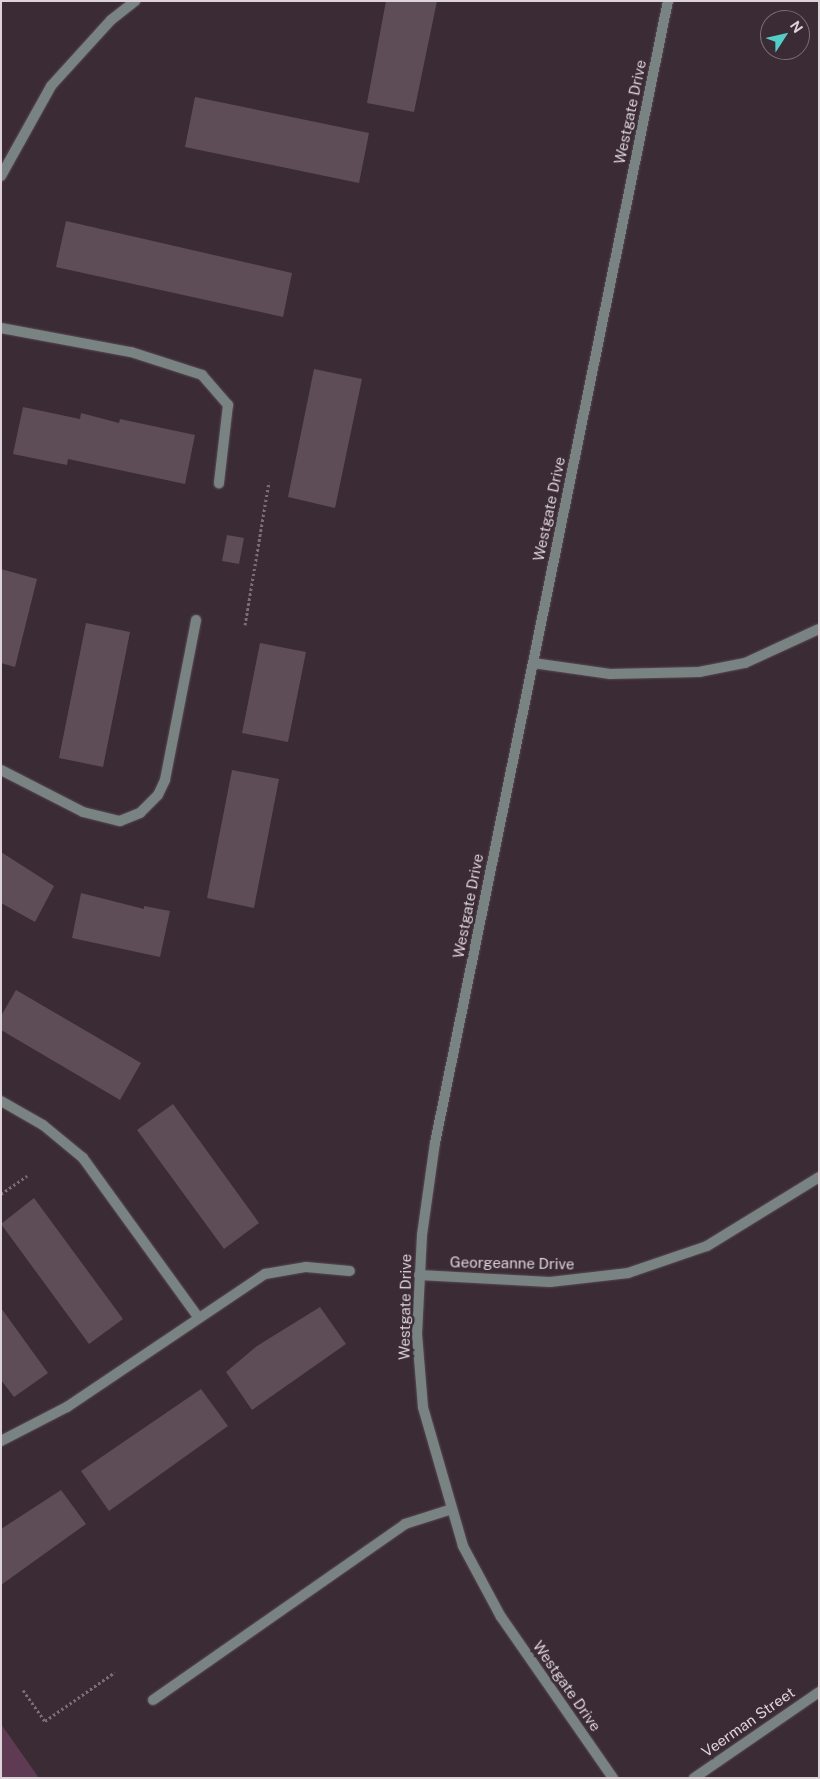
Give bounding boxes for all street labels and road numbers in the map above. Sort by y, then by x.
street label: Westgate Drive [610,58,650,166]
street label: Westgate Drive [529,455,569,563]
street label: Westgate Drive [449,852,487,960]
street label: Georgeanne Drive [449,1253,575,1273]
street label: Westgate Drive [395,1254,415,1360]
street label: Westgate Drive [529,1637,605,1735]
street label: Veerman Street [698,1683,798,1761]

